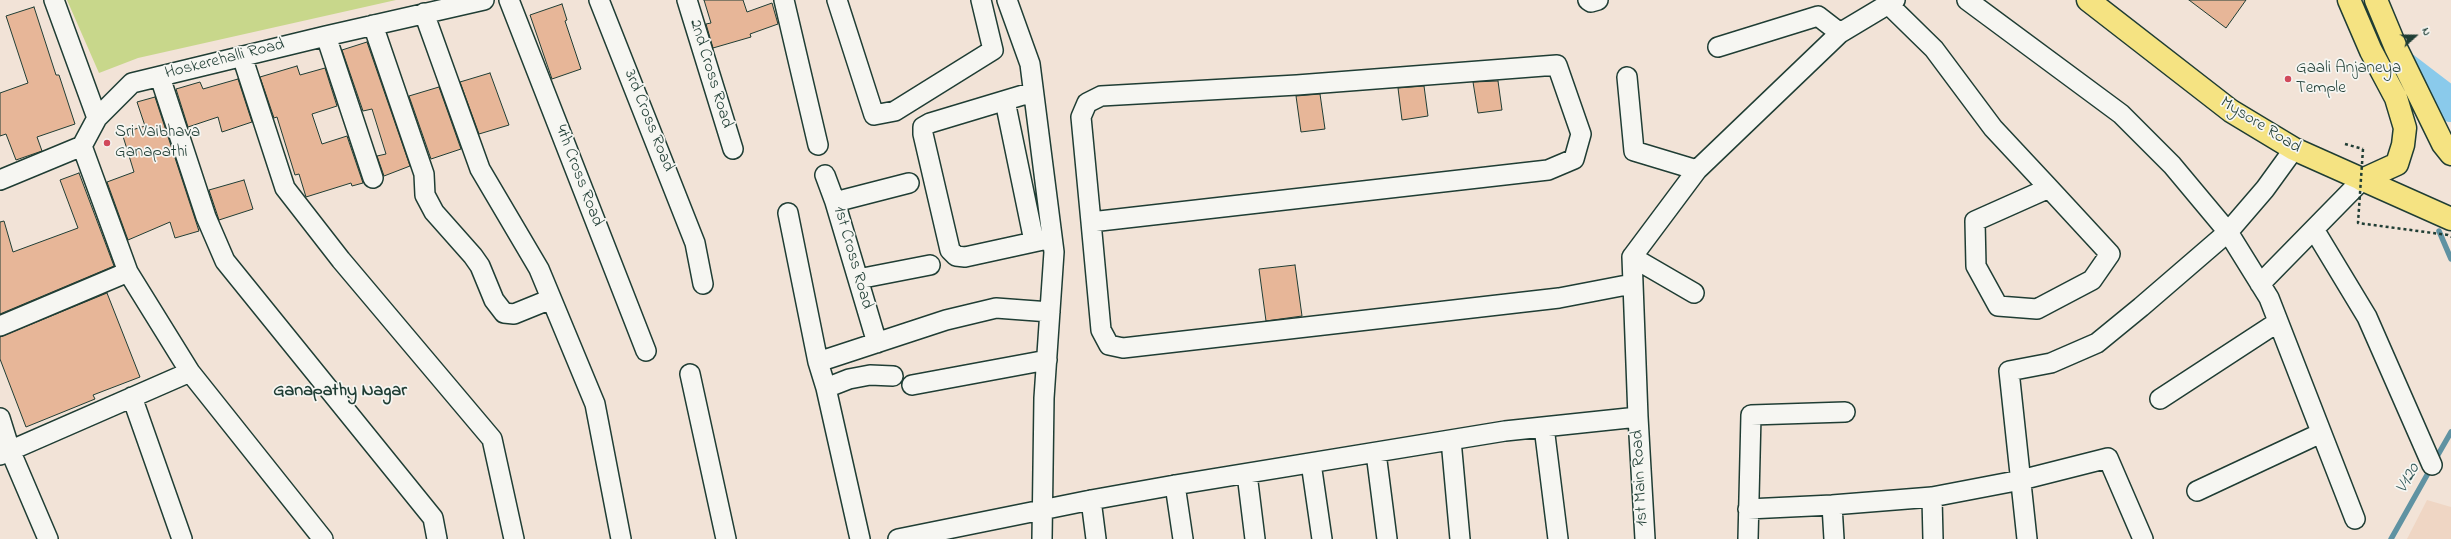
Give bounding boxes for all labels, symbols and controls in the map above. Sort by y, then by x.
north arrow [2395,16,2435,56]
street label: 2nd Cross Road [684,17,736,131]
text: N [2417,25,2435,38]
street label: Hoskerehalli Road [163,35,287,85]
place label: Gaali Anjaneya Temple [2296,59,2401,99]
street label: 3rd Cross Road [618,67,678,175]
marker: Gaali Anjaneya Temple [2283,74,2293,84]
street label: Mysore Road [2216,93,2304,159]
street label: 4th Cross Road [549,122,607,230]
place label: Sri Vaibhava Ganapathi [115,123,200,163]
marker: Sri Vaibhava Ganapathi [102,138,112,148]
street label: 1st Cross Road [828,204,876,312]
district label: Ganapathy Nagar [273,381,407,403]
street label: 1st Main Road [1628,429,1654,527]
water label: V120 [2392,460,2426,498]

